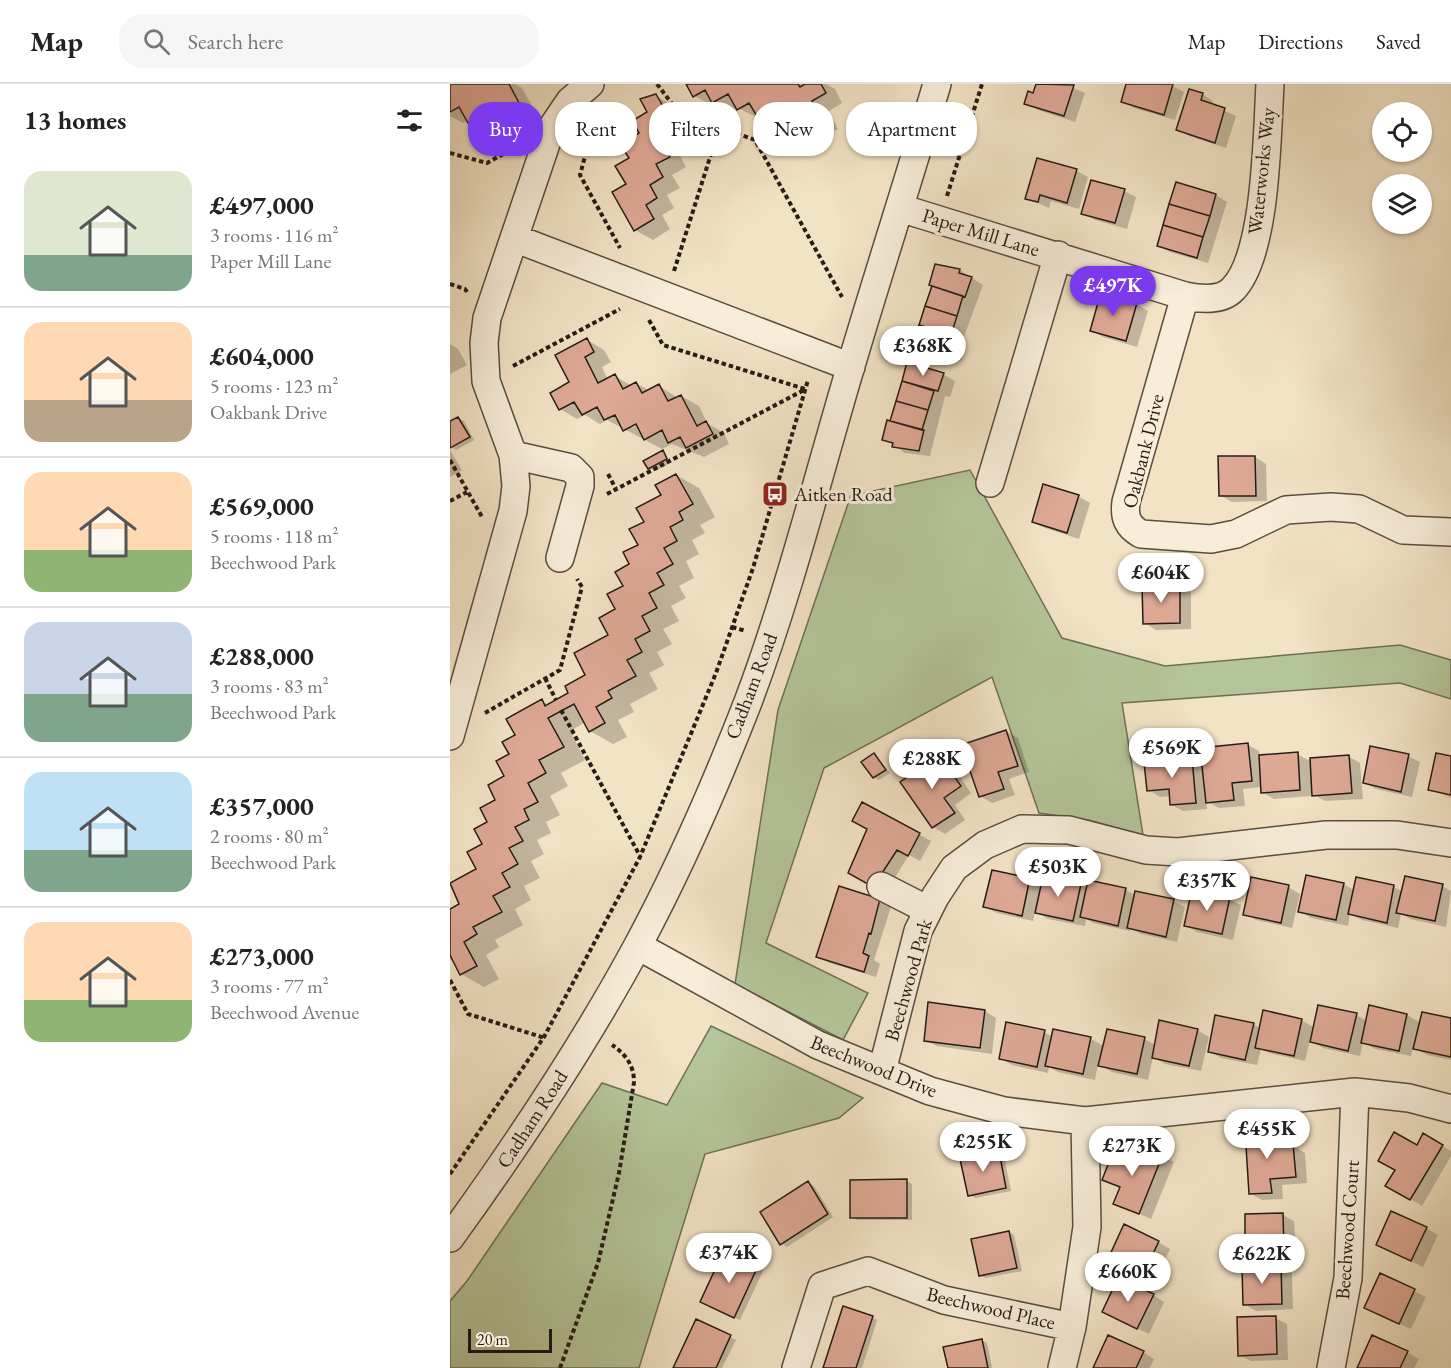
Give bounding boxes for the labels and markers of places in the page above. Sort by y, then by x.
pin: £497K [1071,266,1155,317]
pin: £368K [881,326,965,377]
bus stop icon: Aitken Road [760,479,790,509]
place label: Aitken Road [793,481,893,507]
pin: £604K [1119,553,1203,604]
pin: £569K [1130,728,1214,779]
pin: £288K [890,739,974,790]
pin: £503K [1016,847,1100,898]
pin: £357K [1165,861,1249,912]
pin: £455K [1225,1109,1309,1160]
pin: £255K [941,1122,1025,1173]
pin: £273K [1090,1126,1174,1177]
pin: £374K [687,1233,771,1284]
pin: £622K [1220,1234,1304,1285]
pin: £660K [1086,1252,1170,1303]

